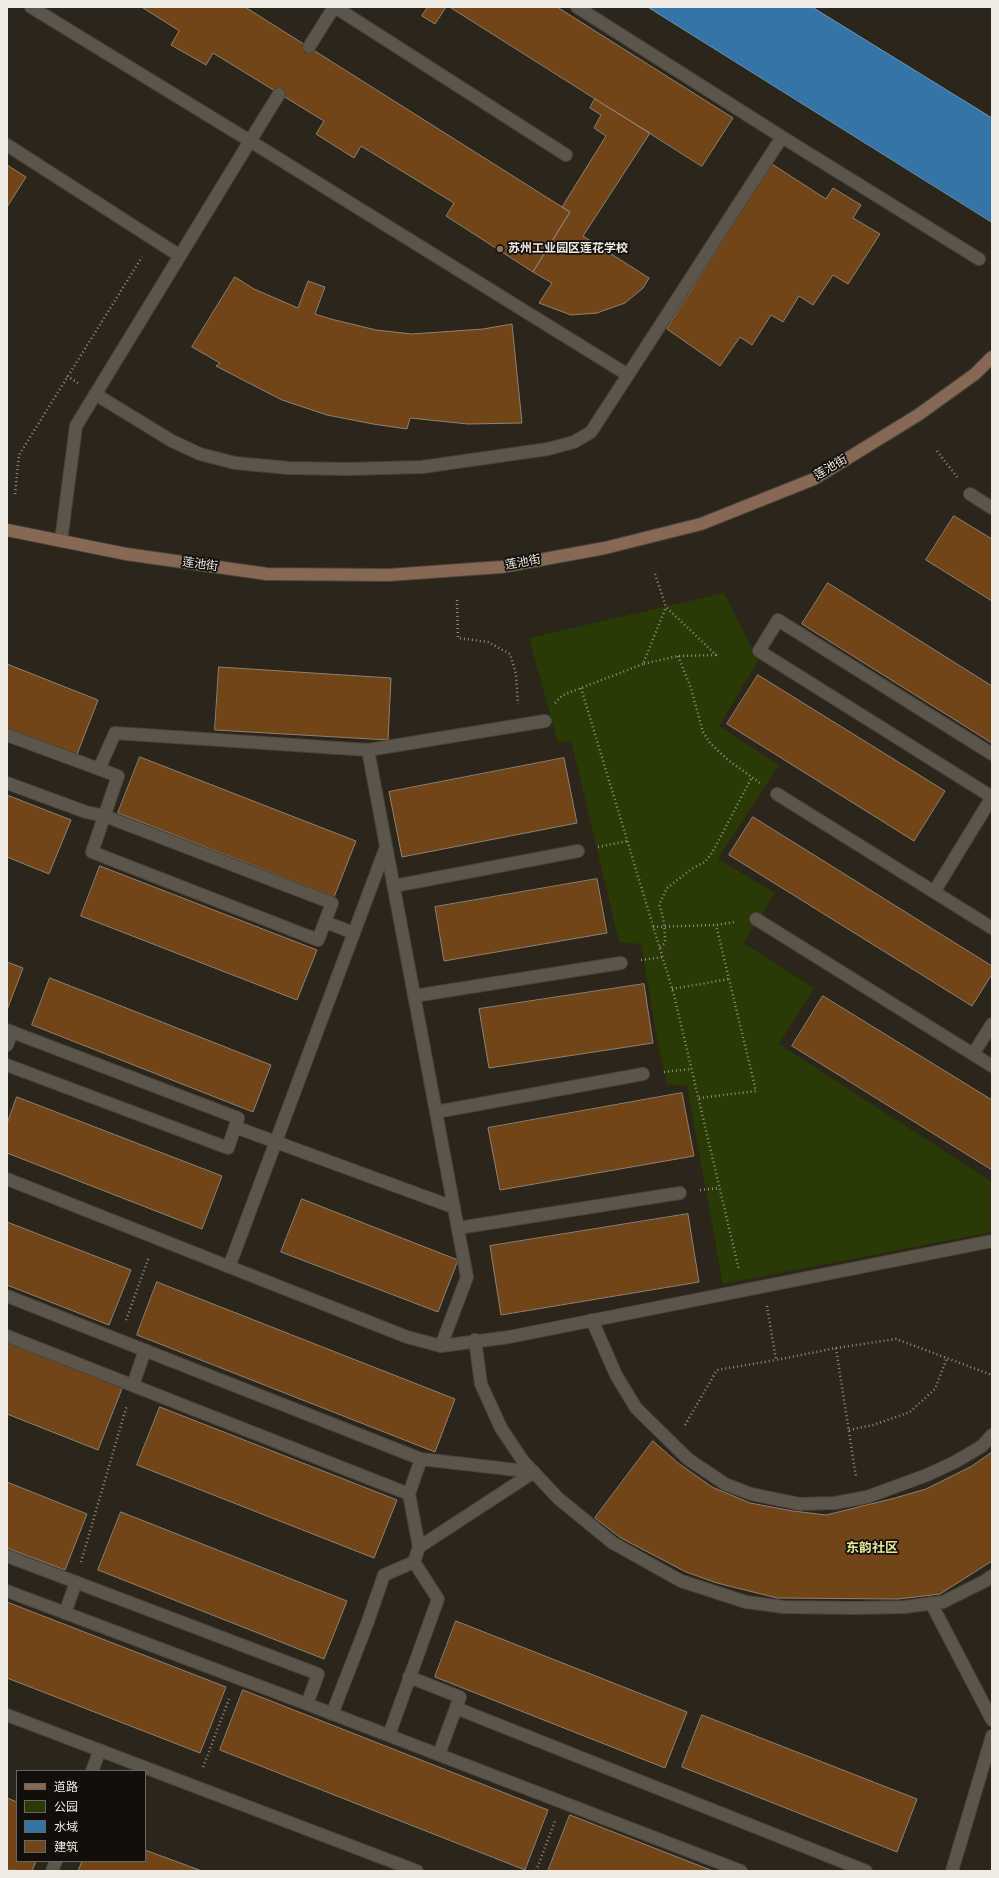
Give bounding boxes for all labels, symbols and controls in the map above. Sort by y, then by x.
place label: 苏州工业园区莲花学校 [508,242,628,256]
marker: 苏州工业园区莲花学校 [495,244,505,254]
street label: 莲池街 [812,453,850,483]
street label: 莲池街 [504,553,542,573]
street label: 莲池街 [181,555,219,575]
district label: 东韵社区 [846,1541,898,1557]
legend [16,1770,146,1862]
text: 道路 [54,1777,78,1796]
text: 公园 [54,1797,78,1816]
text: 水域 [54,1817,78,1836]
text: 建筑 [54,1837,78,1856]

